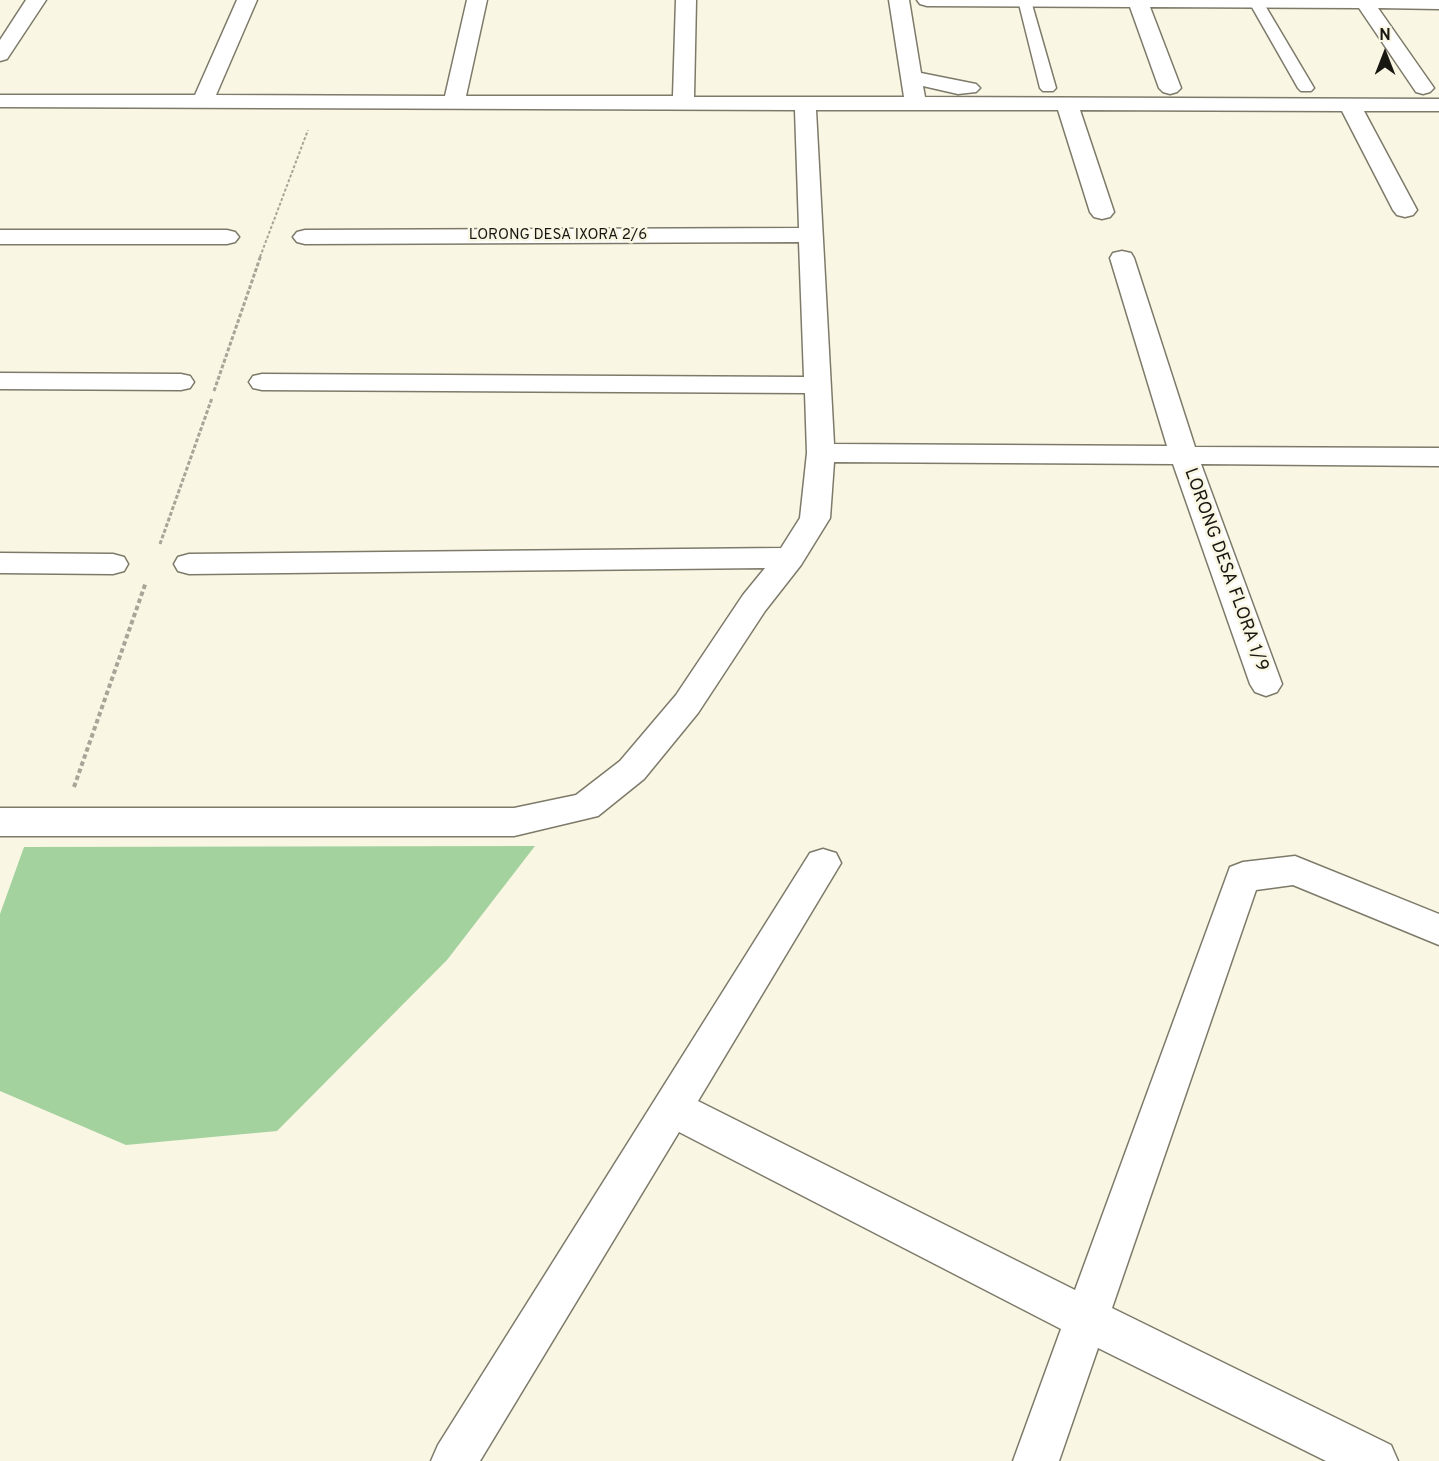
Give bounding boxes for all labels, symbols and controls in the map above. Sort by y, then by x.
north arrow [1355,24,1415,84]
text: N [1379,26,1391,46]
street label: LORONG DESA IXORA 2/6 [469,227,647,245]
street label: LORONG DESA FLORA 1/9 [1178,466,1272,674]

